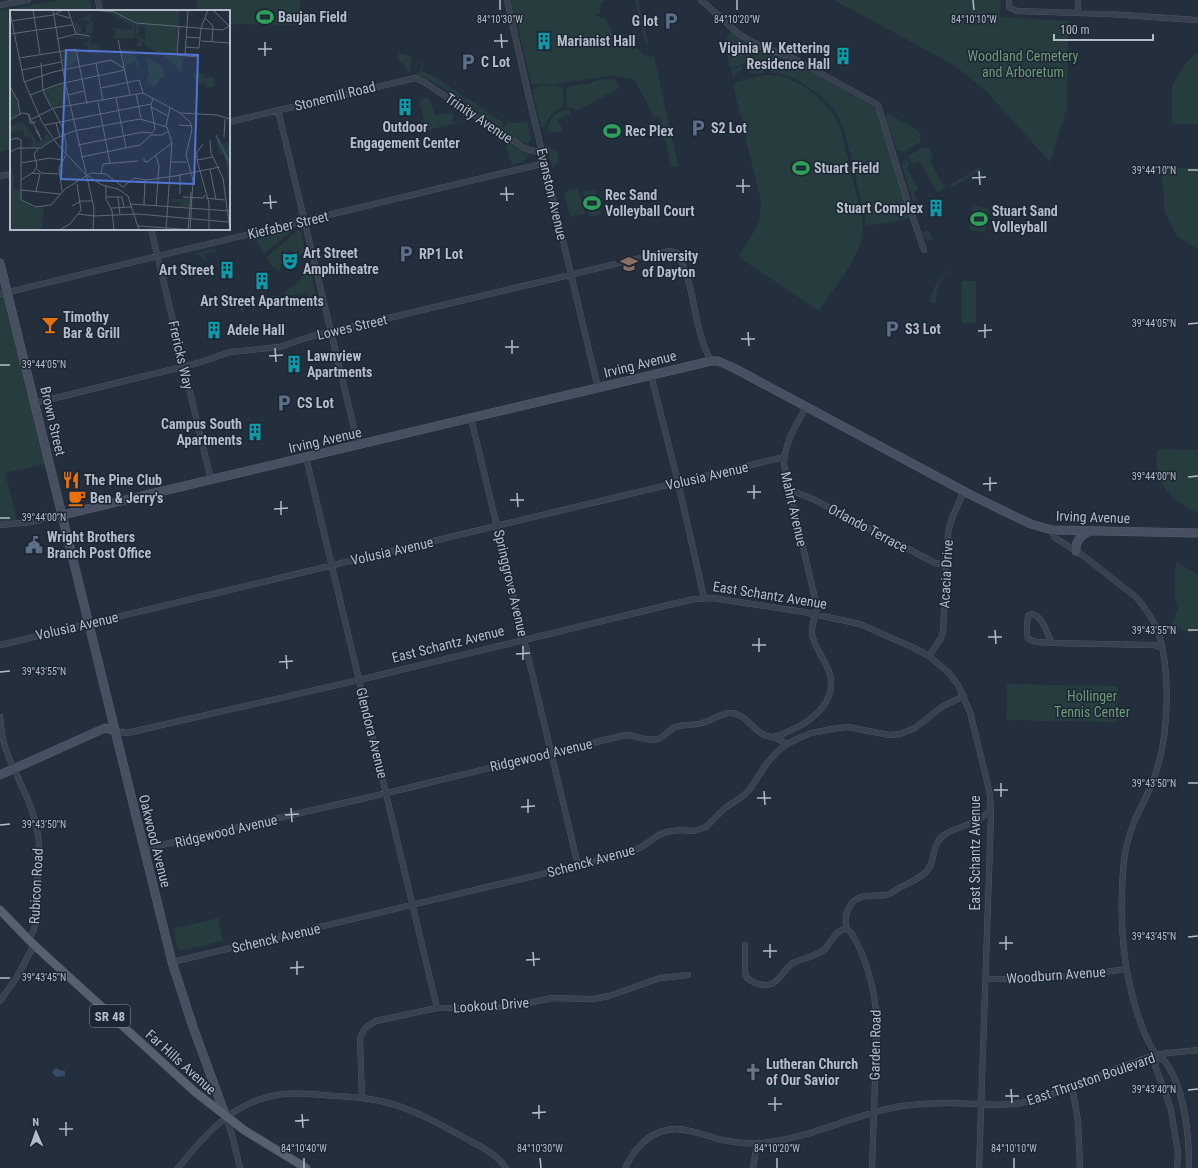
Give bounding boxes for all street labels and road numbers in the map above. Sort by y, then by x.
street label: Stonemill Road [293,78,377,114]
street label: Trinity Avenue [442,90,516,147]
street label: Evanston Avenue [534,146,570,242]
street label: Kiefaber Street [246,208,330,242]
street label: Lowes Street [315,311,389,343]
street label: Frericks Way [165,319,197,391]
street label: Irving Avenue [602,347,678,381]
street label: Brown Street [37,385,69,457]
street label: Irving Avenue [287,424,363,456]
street label: Volusia Avenue [664,459,750,493]
street label: Mahrt Avenue [778,470,810,548]
street label: Orlando Terrace [826,500,911,556]
street label: Irving Avenue [1056,508,1131,526]
street label: Springgrove Avenue [491,528,531,638]
street label: Volusia Avenue [349,534,435,568]
street label: Acacia Drive [936,539,956,609]
street label: East Schantz Avenue [712,578,829,612]
street label: Volusia Avenue [34,609,120,643]
street label: East Schantz Avenue [390,622,506,666]
street label: Glendora Avenue [353,686,391,780]
street label: Ridgewood Avenue [488,735,594,775]
street label: Oakwood Avenue [136,793,174,889]
street label: East Schantz Avenue [967,795,983,911]
street label: Ridgewood Avenue [173,811,279,851]
street label: Schenck Avenue [545,841,637,880]
street label: Rubicon Road [26,848,46,924]
street label: Schenck Avenue [230,920,322,956]
street label: Woodburn Avenue [1006,964,1107,986]
street label: Lookout Drive [452,994,530,1016]
road number: SR 48 [90,1005,130,1027]
street label: Garden Road [866,1009,884,1081]
street label: Far Hills Avenue [143,1026,220,1098]
street label: East Thruston Boulevard [1025,1050,1157,1108]

